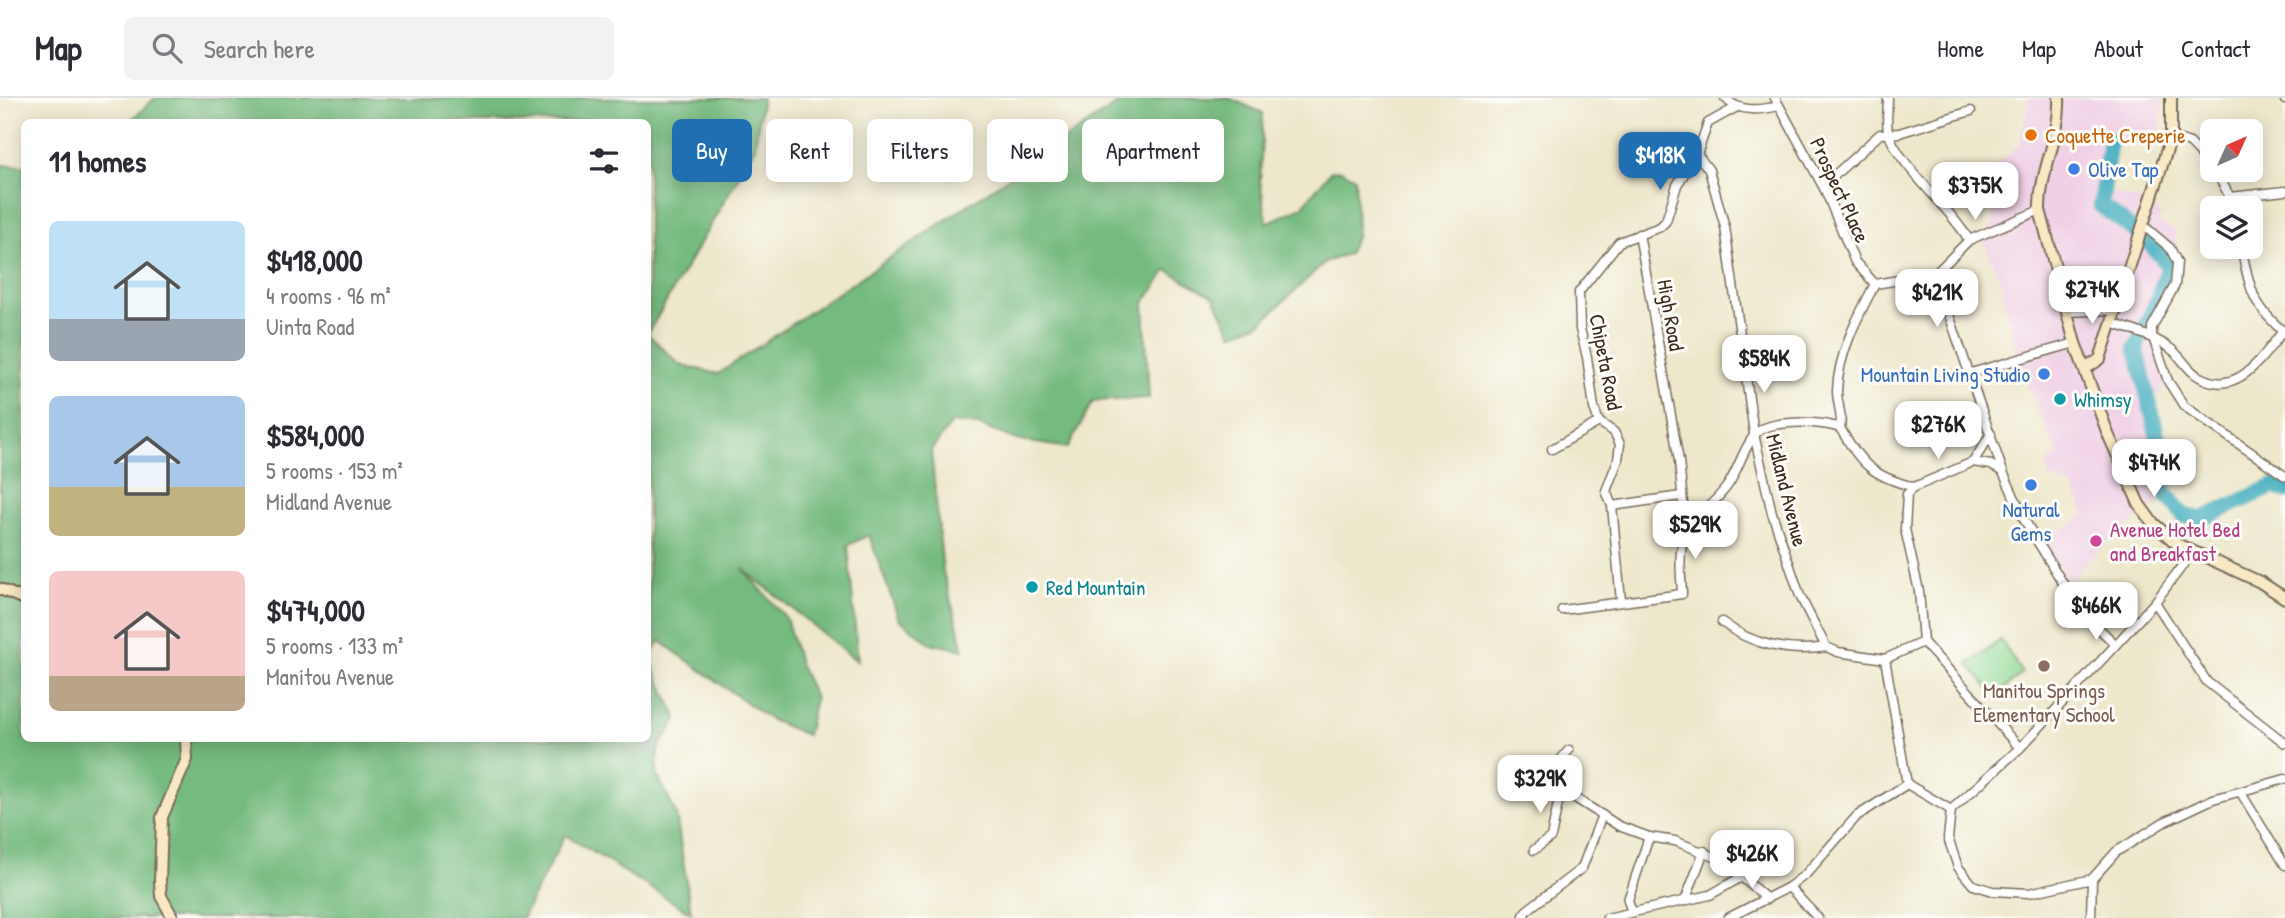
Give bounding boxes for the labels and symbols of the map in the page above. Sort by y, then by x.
north arrow [2200,119,2263,182]
place label: Coquette Creperie [2045,121,2186,150]
marker: Coquette Creperie [2023,127,2039,143]
pin: $418K [1611,132,1709,192]
street label: Prospect Place [1803,133,1877,247]
place label: Olive Tap [2088,155,2159,184]
marker: Olive Tap [2066,161,2082,177]
pin: $375K [1926,162,2024,222]
pin: $274K [2043,266,2141,326]
pin: $421K [1888,270,1986,329]
street label: High Road [1650,277,1692,353]
street label: Chipeta Road [1583,312,1629,412]
pin: $584K [1715,336,1813,395]
place label: Mountain Living Studio [1861,360,2030,389]
marker: Mountain Living Studio [2036,366,2052,382]
place label: Whimsy [2074,385,2132,414]
marker: Whimsy [2052,391,2068,407]
pin: $276K [1889,402,1987,461]
street label: Midland Avenue [1759,431,1815,549]
pin: $474K [2105,440,2203,499]
marker: Natural Gems [2023,477,2039,493]
place label: Natural Gems [2003,495,2060,548]
pin: $529K [1646,502,1744,561]
place label: Avenue Hotel Bed and Breakfast [2110,515,2240,568]
marker: Avenue Hotel Bed and Breakfast [2088,533,2104,549]
place label: Red Mountain [1046,573,1145,602]
marker: Red Mountain [1024,579,1040,595]
pin: $466K [2047,582,2145,642]
marker: Manitou Springs Elementary School [2036,658,2052,674]
place label: Manitou Springs Elementary School [1973,676,2115,729]
pin: $329K [1491,756,1589,815]
pin: $426K [1703,830,1801,890]

